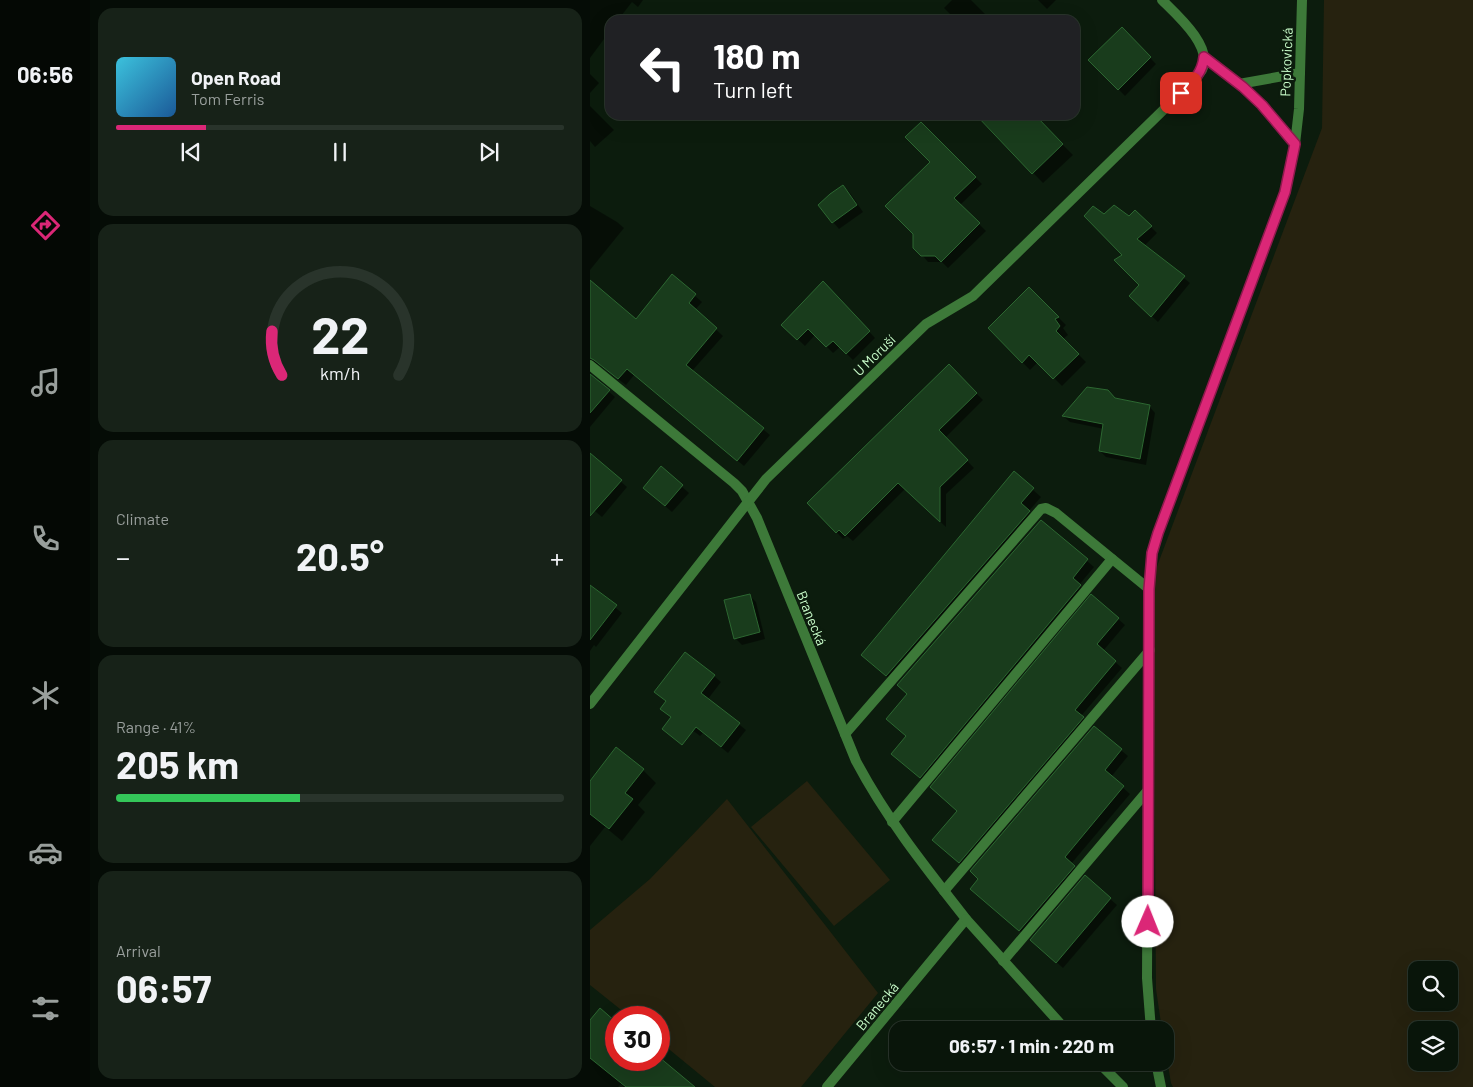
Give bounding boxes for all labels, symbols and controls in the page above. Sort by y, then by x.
street label: Popkovická [1276,27,1296,97]
text: 180 m [713,34,801,76]
icon: left [630,35,695,100]
text: 06:56 [17,61,73,87]
text: Open Road [191,66,281,89]
pin [1160,72,1202,114]
text: Turn left [713,76,793,102]
icon: arrive [1167,79,1195,107]
text: Tom Ferris [191,89,265,108]
icon: previous [177,138,205,166]
icon: pause [326,138,354,166]
icon: next [475,138,503,166]
icon: directions [28,208,63,243]
text: 22 [311,302,369,364]
street label: U Moruší [849,331,899,379]
text: km/h [320,362,360,384]
icon: music [28,365,63,400]
text: Climate [116,509,169,528]
icon: phone [28,521,63,556]
text: 20.5° [296,533,384,579]
text: − [116,540,130,574]
text: + [550,540,564,574]
street label: Branecká [793,588,831,648]
icon: climate [28,678,63,713]
text: Range · 41% [116,717,196,736]
text: 205 km [116,741,239,787]
icon: car [28,835,63,870]
position arrow [1121,895,1173,947]
text: Arrival [116,941,161,960]
map controls [1408,961,1458,1071]
button: search [1408,961,1458,1011]
text: 06:57 [116,965,211,1011]
street label: Branecká [852,979,902,1033]
icon: filters [28,991,63,1026]
speed limit sign: 30 [605,1006,670,1071]
button: layers [1408,1021,1458,1071]
text: 06:57 · 1 min · 220 m [949,1034,1114,1057]

